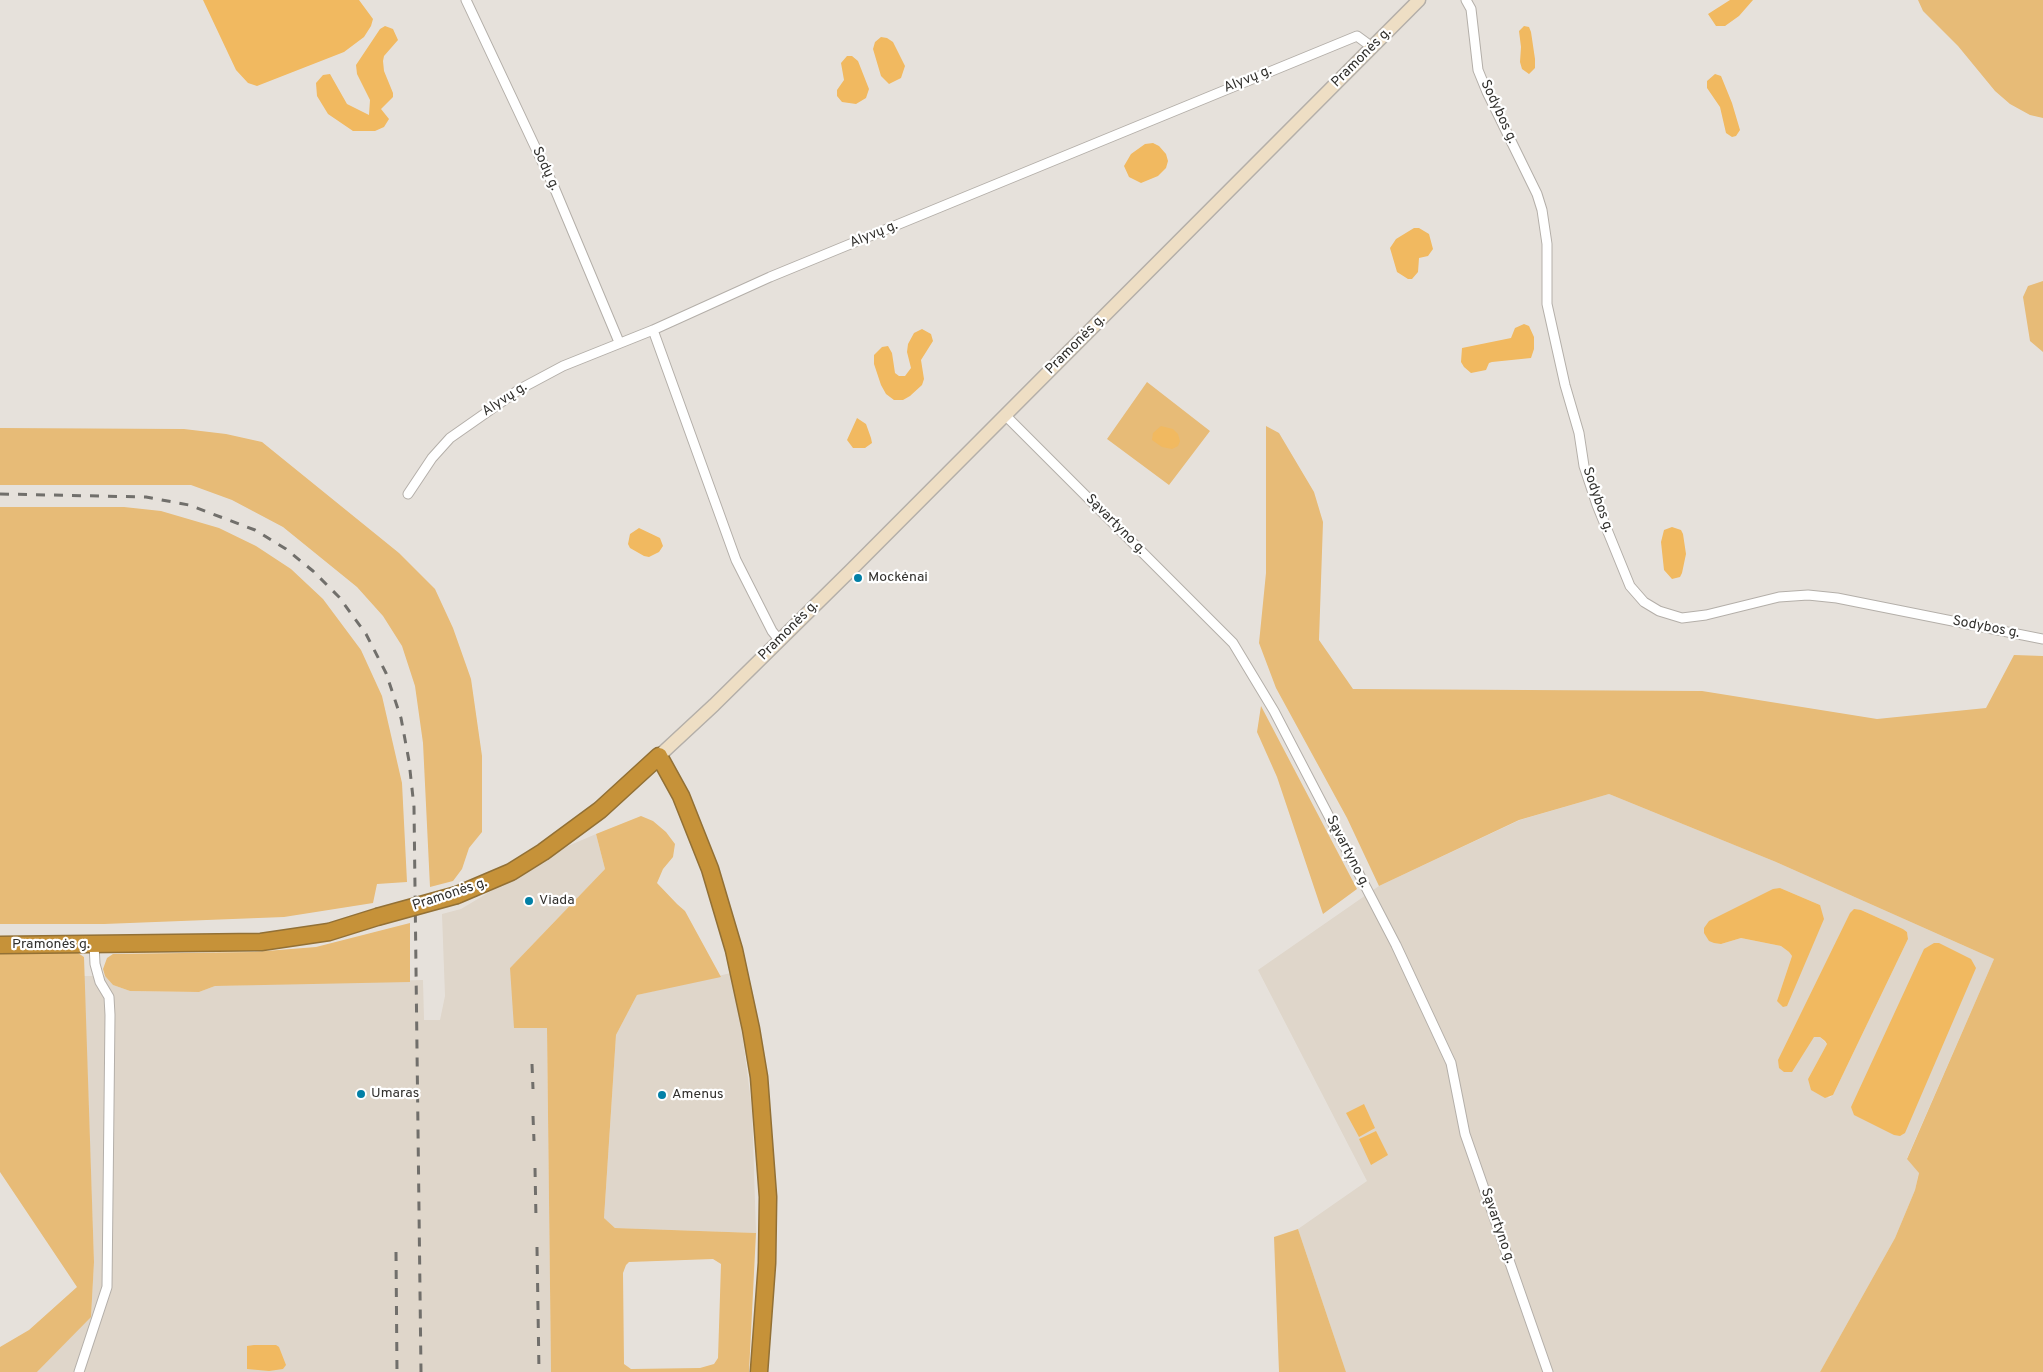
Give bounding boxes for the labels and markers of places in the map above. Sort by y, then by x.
place label: Mockėnai [868,570,928,586]
marker: Mockėnai [852,572,864,584]
place label: Viada [539,893,574,909]
marker: Viada [523,895,535,907]
place label: Umaras [371,1086,419,1102]
place label: Amenus [672,1087,724,1103]
marker: Umaras [355,1088,367,1100]
marker: Amenus [656,1089,668,1101]

